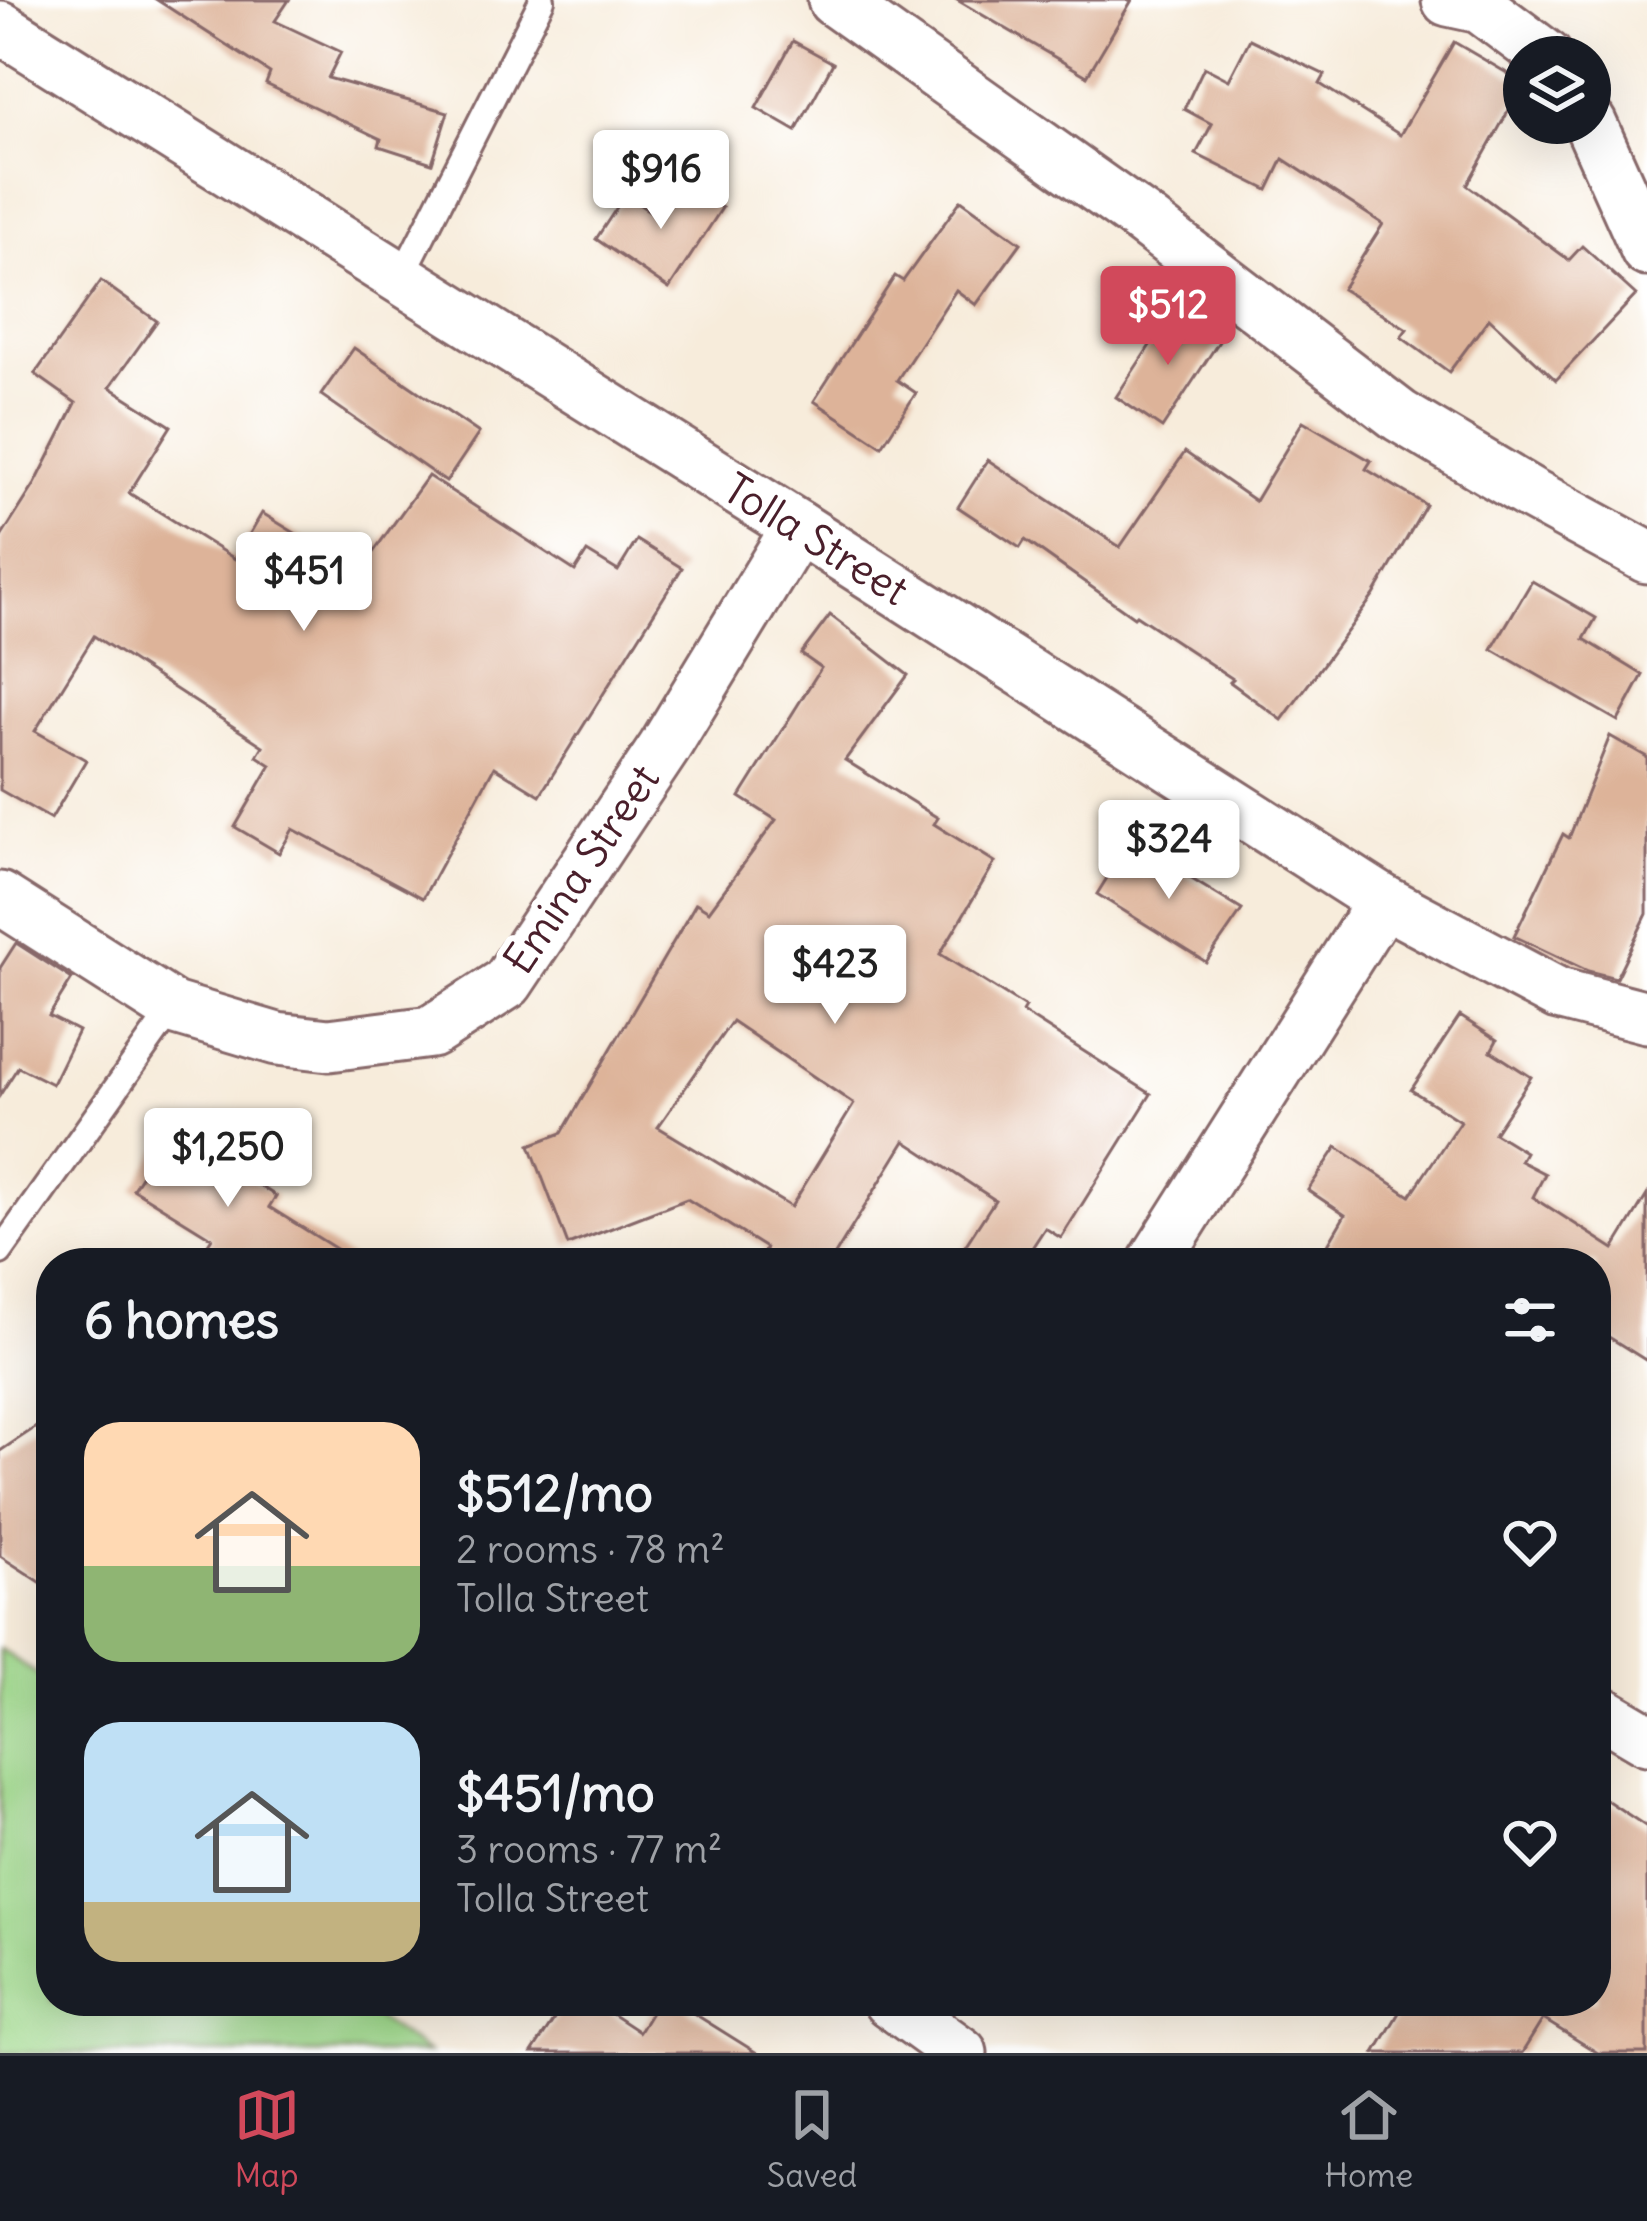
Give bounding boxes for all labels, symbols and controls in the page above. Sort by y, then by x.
map controls [1503,36,1611,144]
button: layers [1503,36,1611,144]
pin: $916 [590,130,732,232]
text: $916 [620,144,702,193]
pin: $512 [1097,266,1239,368]
text: $512 [1128,280,1208,329]
street label: Tolla Street [714,462,918,616]
pin: $451 [233,532,375,634]
text: $451 [263,546,345,595]
street label: Emina Street [492,755,670,983]
pin: $324 [1098,800,1240,902]
text: $324 [1125,814,1213,863]
pin: $423 [764,925,906,1027]
text: $423 [791,939,879,988]
pin: $1,250 [130,1108,326,1210]
text: $1,250 [171,1122,285,1171]
icon: filters [1497,1287,1563,1353]
text: 6 homes [84,1288,279,1352]
text: $512/mo [456,1461,653,1525]
icon: home [180,1470,324,1614]
icon: heart [1497,1509,1563,1575]
text: 2 rooms · 78 m² [456,1525,725,1574]
text: Tolla Street [456,1574,649,1623]
text: $451/mo [456,1761,655,1825]
icon: home [180,1770,324,1914]
icon: heart [1497,1809,1563,1875]
text: 3 rooms · 77 m² [456,1825,722,1874]
text: Tolla Street [456,1874,649,1923]
tab: Map [234,2082,300,2196]
tab: Saved [767,2082,857,2196]
tab: Home [1324,2082,1413,2196]

